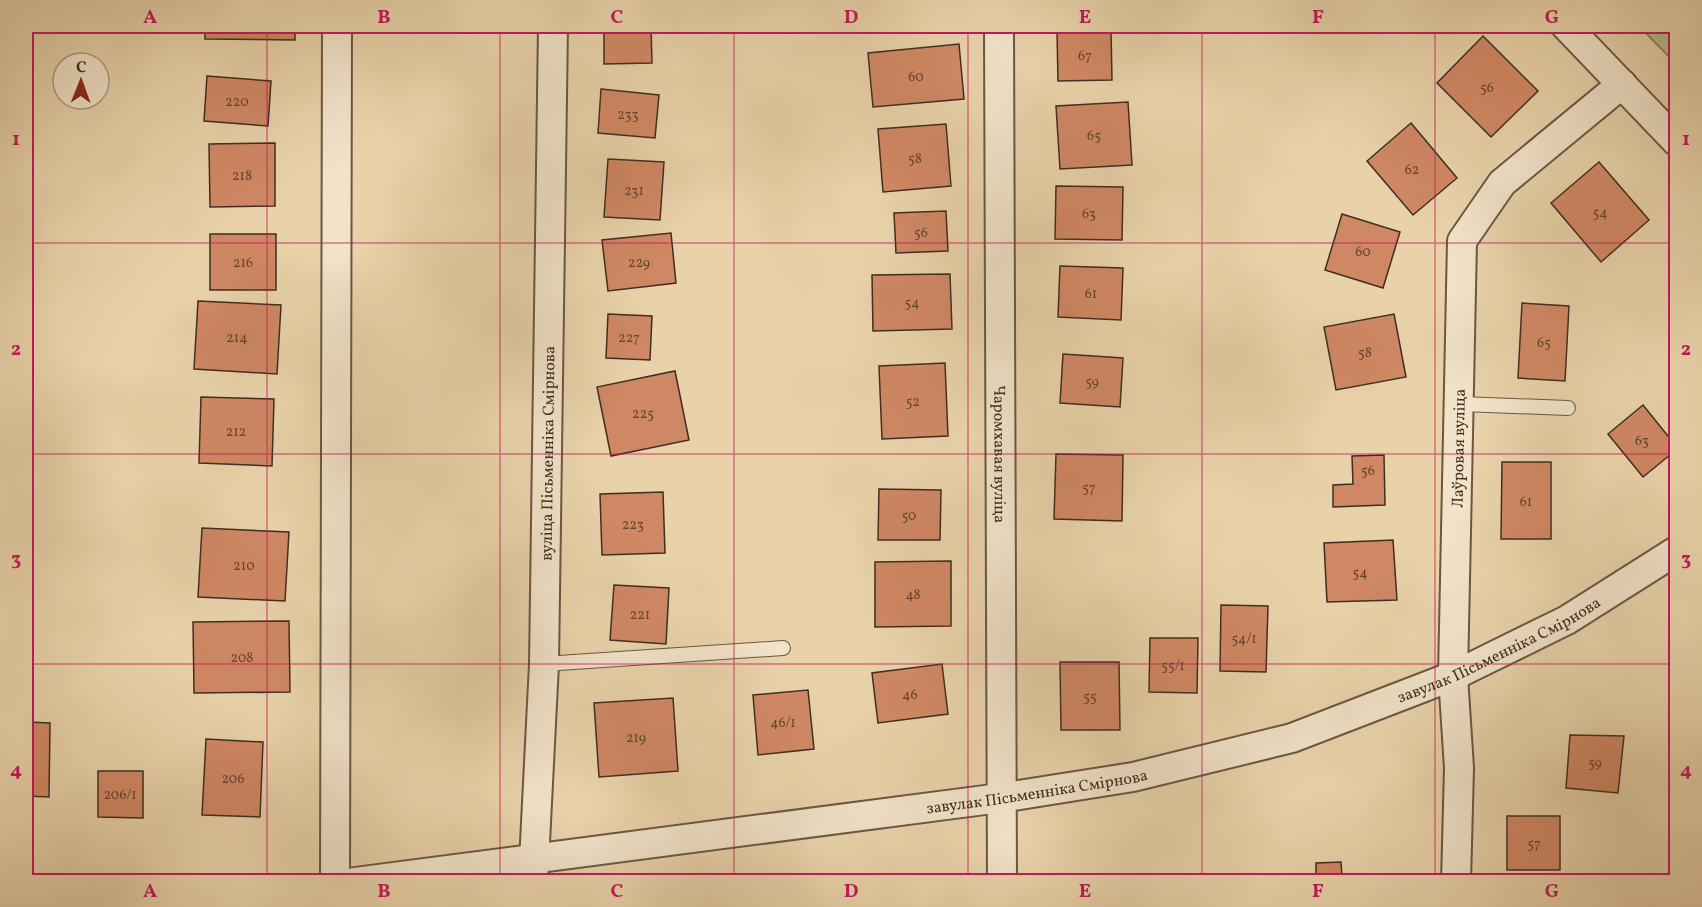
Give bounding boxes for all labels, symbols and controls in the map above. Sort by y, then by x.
text: A [143,4,157,32]
text: B [377,4,391,32]
text: C [611,4,624,32]
text: D [844,4,858,32]
text: E [1079,4,1091,32]
text: F [1312,4,1324,32]
text: G [1545,4,1559,32]
house number: 67 [1078,47,1092,66]
north arrow [51,51,111,111]
text: С [76,57,87,79]
house number: 60 [908,68,924,87]
house number: 56 [1480,79,1494,98]
house number: 220 [225,93,249,112]
house number: 233 [617,106,639,125]
text: 1 [12,126,20,154]
text: 1 [1682,126,1690,154]
house number: 65 [1087,127,1101,146]
house number: 58 [908,150,922,169]
house number: 62 [1405,161,1419,180]
house number: 218 [232,167,252,186]
house number: 231 [624,182,644,201]
house number: 54 [1592,204,1608,223]
house number: 63 [1082,205,1096,224]
house number: 56 [914,224,928,243]
house number: 60 [1355,243,1371,262]
house number: 216 [233,254,253,273]
house number: 229 [628,254,650,273]
house number: 61 [1085,285,1097,304]
house number: 54 [904,294,920,313]
house number: 214 [226,329,248,348]
house number: 227 [618,329,640,348]
house number: 65 [1537,334,1551,353]
text: 2 [11,336,21,364]
text: 2 [1681,336,1691,364]
house number: 58 [1358,344,1372,363]
street label: вуліца Пісьменніка Смірнова [536,346,561,561]
house number: 59 [1085,373,1099,392]
street label: Чаромхавая вуліца [987,385,1010,523]
street label: Лаўровая вуліца [1447,389,1472,508]
house number: 52 [906,393,920,412]
house number: 225 [632,405,654,424]
house number: 212 [226,423,246,442]
house number: 63 [1635,432,1649,451]
house number: 56 [1361,462,1375,481]
house number: 57 [1082,479,1096,498]
house number: 61 [1520,493,1532,512]
house number: 50 [902,507,916,526]
house number: 223 [622,516,644,535]
text: 3 [11,546,21,574]
text: 3 [1681,546,1691,574]
house number: 210 [233,557,255,576]
house number: 54 [1352,564,1368,583]
house number: 48 [905,586,921,605]
street label: завулак Пісьменніка Смірнова [1395,592,1606,709]
house number: 221 [630,606,650,625]
house number: 54/1 [1231,630,1257,649]
house number: 208 [231,649,253,668]
house number: 55/1 [1161,657,1185,676]
house number: 46 [902,686,918,705]
house number: 55 [1083,688,1097,707]
house number: 46/1 [770,714,796,733]
house number: 219 [626,729,646,748]
house number: 59 [1588,754,1602,773]
text: 4 [10,757,22,785]
text: 4 [1680,757,1692,785]
street label: завулак Пісьменніка Смірнова [925,765,1150,820]
house number: 206 [221,770,245,789]
house number: 206/1 [103,786,137,805]
house number: 57 [1527,835,1541,854]
text: A [143,878,157,906]
text: B [377,878,391,906]
text: C [611,878,624,906]
text: D [844,878,858,906]
text: E [1079,878,1091,906]
text: F [1312,878,1324,906]
text: G [1545,878,1559,906]

